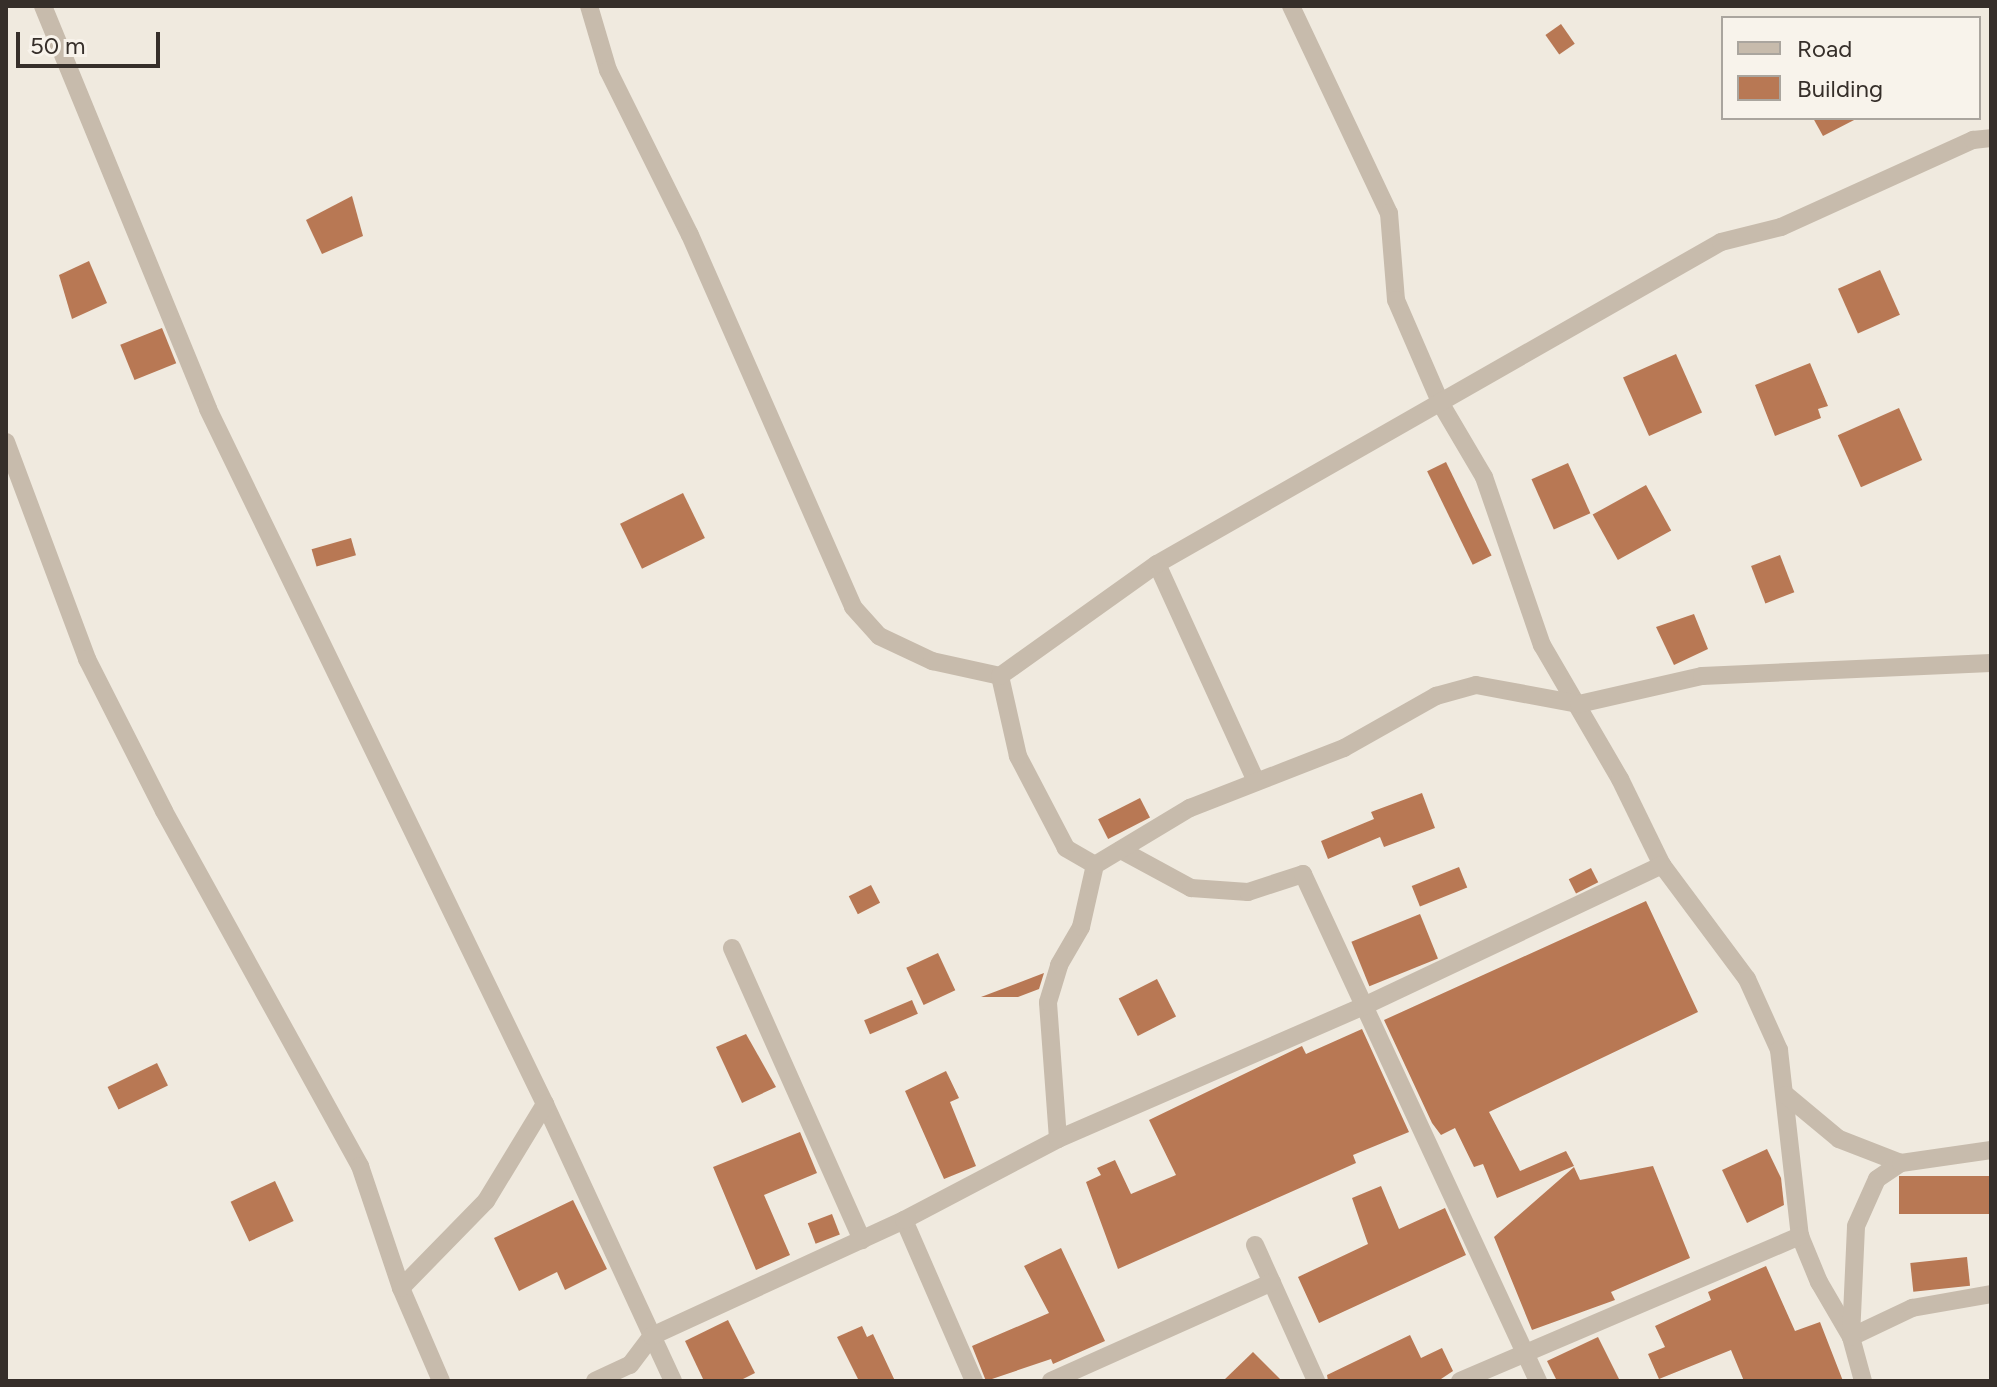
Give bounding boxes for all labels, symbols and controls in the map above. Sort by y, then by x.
scale bar [20,16,164,66]
legend [1721,16,1981,120]
text: 50 m [30,31,86,60]
text: Road [1797,34,1852,63]
text: Building [1797,74,1883,103]

